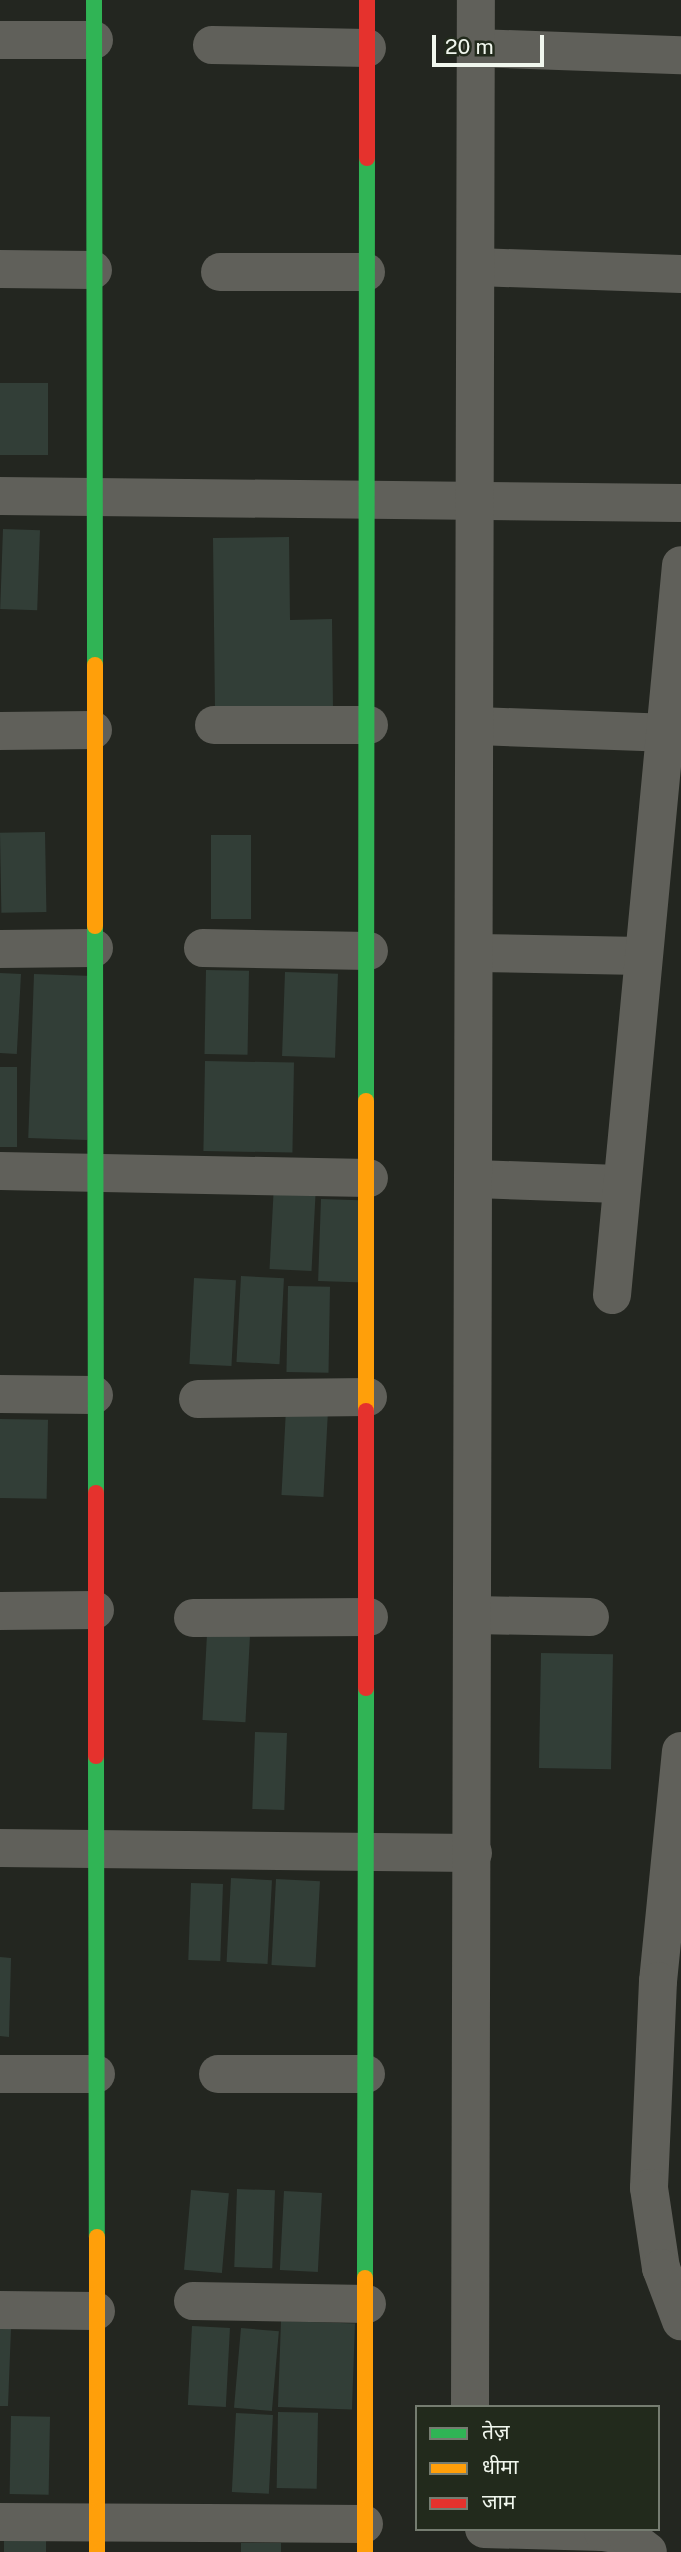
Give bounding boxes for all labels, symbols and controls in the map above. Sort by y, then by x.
scale bar [436,21,548,65]
text: 20 m [445,34,494,59]
legend [415,2405,660,2531]
text: तेज़ [482,2419,510,2444]
text: धीमा [482,2454,518,2479]
text: जाम [482,2489,516,2514]

